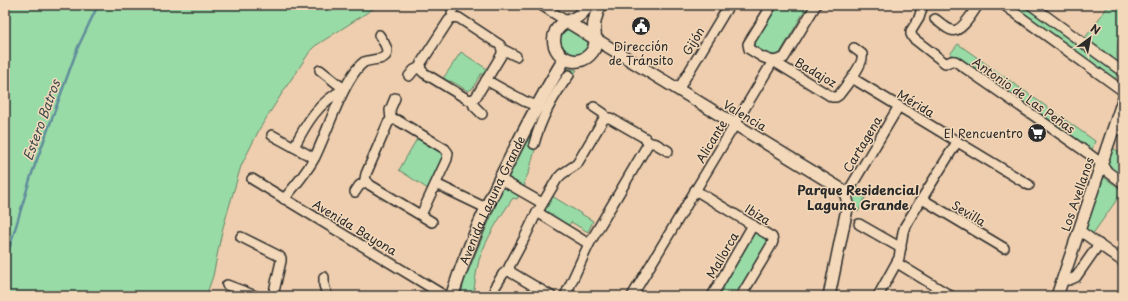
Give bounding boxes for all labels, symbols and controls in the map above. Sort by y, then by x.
public building icon: Dirección de Tránsito [630,15,652,37]
north arrow [1070,18,1110,58]
text: N [1087,20,1104,39]
street label: Gijón [677,23,709,59]
place label: Dirección de Tránsito [609,37,674,69]
street label: Badajoz [792,53,840,91]
street label: Antonio de Las Peñas [969,53,1080,138]
water label: Estero Batros [18,76,65,163]
street label: Mérida [894,85,938,121]
street label: Valencia [720,95,771,135]
street label: Cartagena [838,112,886,176]
street label: Alicante [691,116,731,166]
supermarket icon: El Rencuentro [1026,122,1048,144]
place label: El Rencuentro [944,124,1023,142]
street label: Avenida Laguna Grande [455,132,530,267]
street label: Los Avellanos [1056,154,1098,233]
district label: Parque Residencial Laguna Grande [797,180,919,214]
street label: Avenida Bayona [309,195,401,259]
street label: Sevilla [949,196,990,230]
street label: Ibiza [742,199,775,229]
street label: Mallorca [701,228,743,282]

